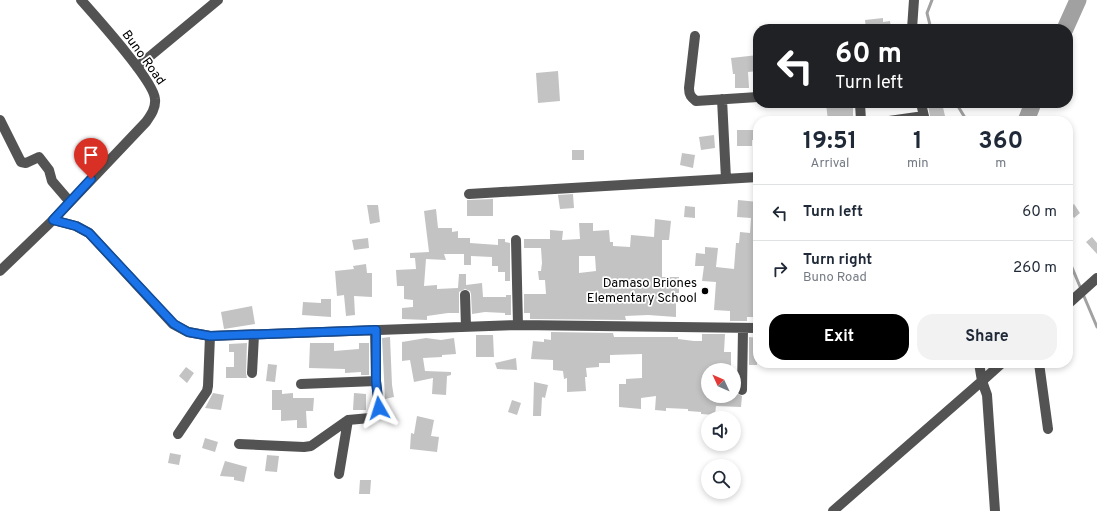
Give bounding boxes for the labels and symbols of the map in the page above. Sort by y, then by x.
street label: Buno Road [118,27,168,89]
pin [74,138,108,179]
place label: Damaso Briones Elementary School [587,276,697,307]
marker: Damaso Briones Elementary School [700,286,710,296]
north arrow [701,363,741,403]
position arrow [358,387,400,429]

